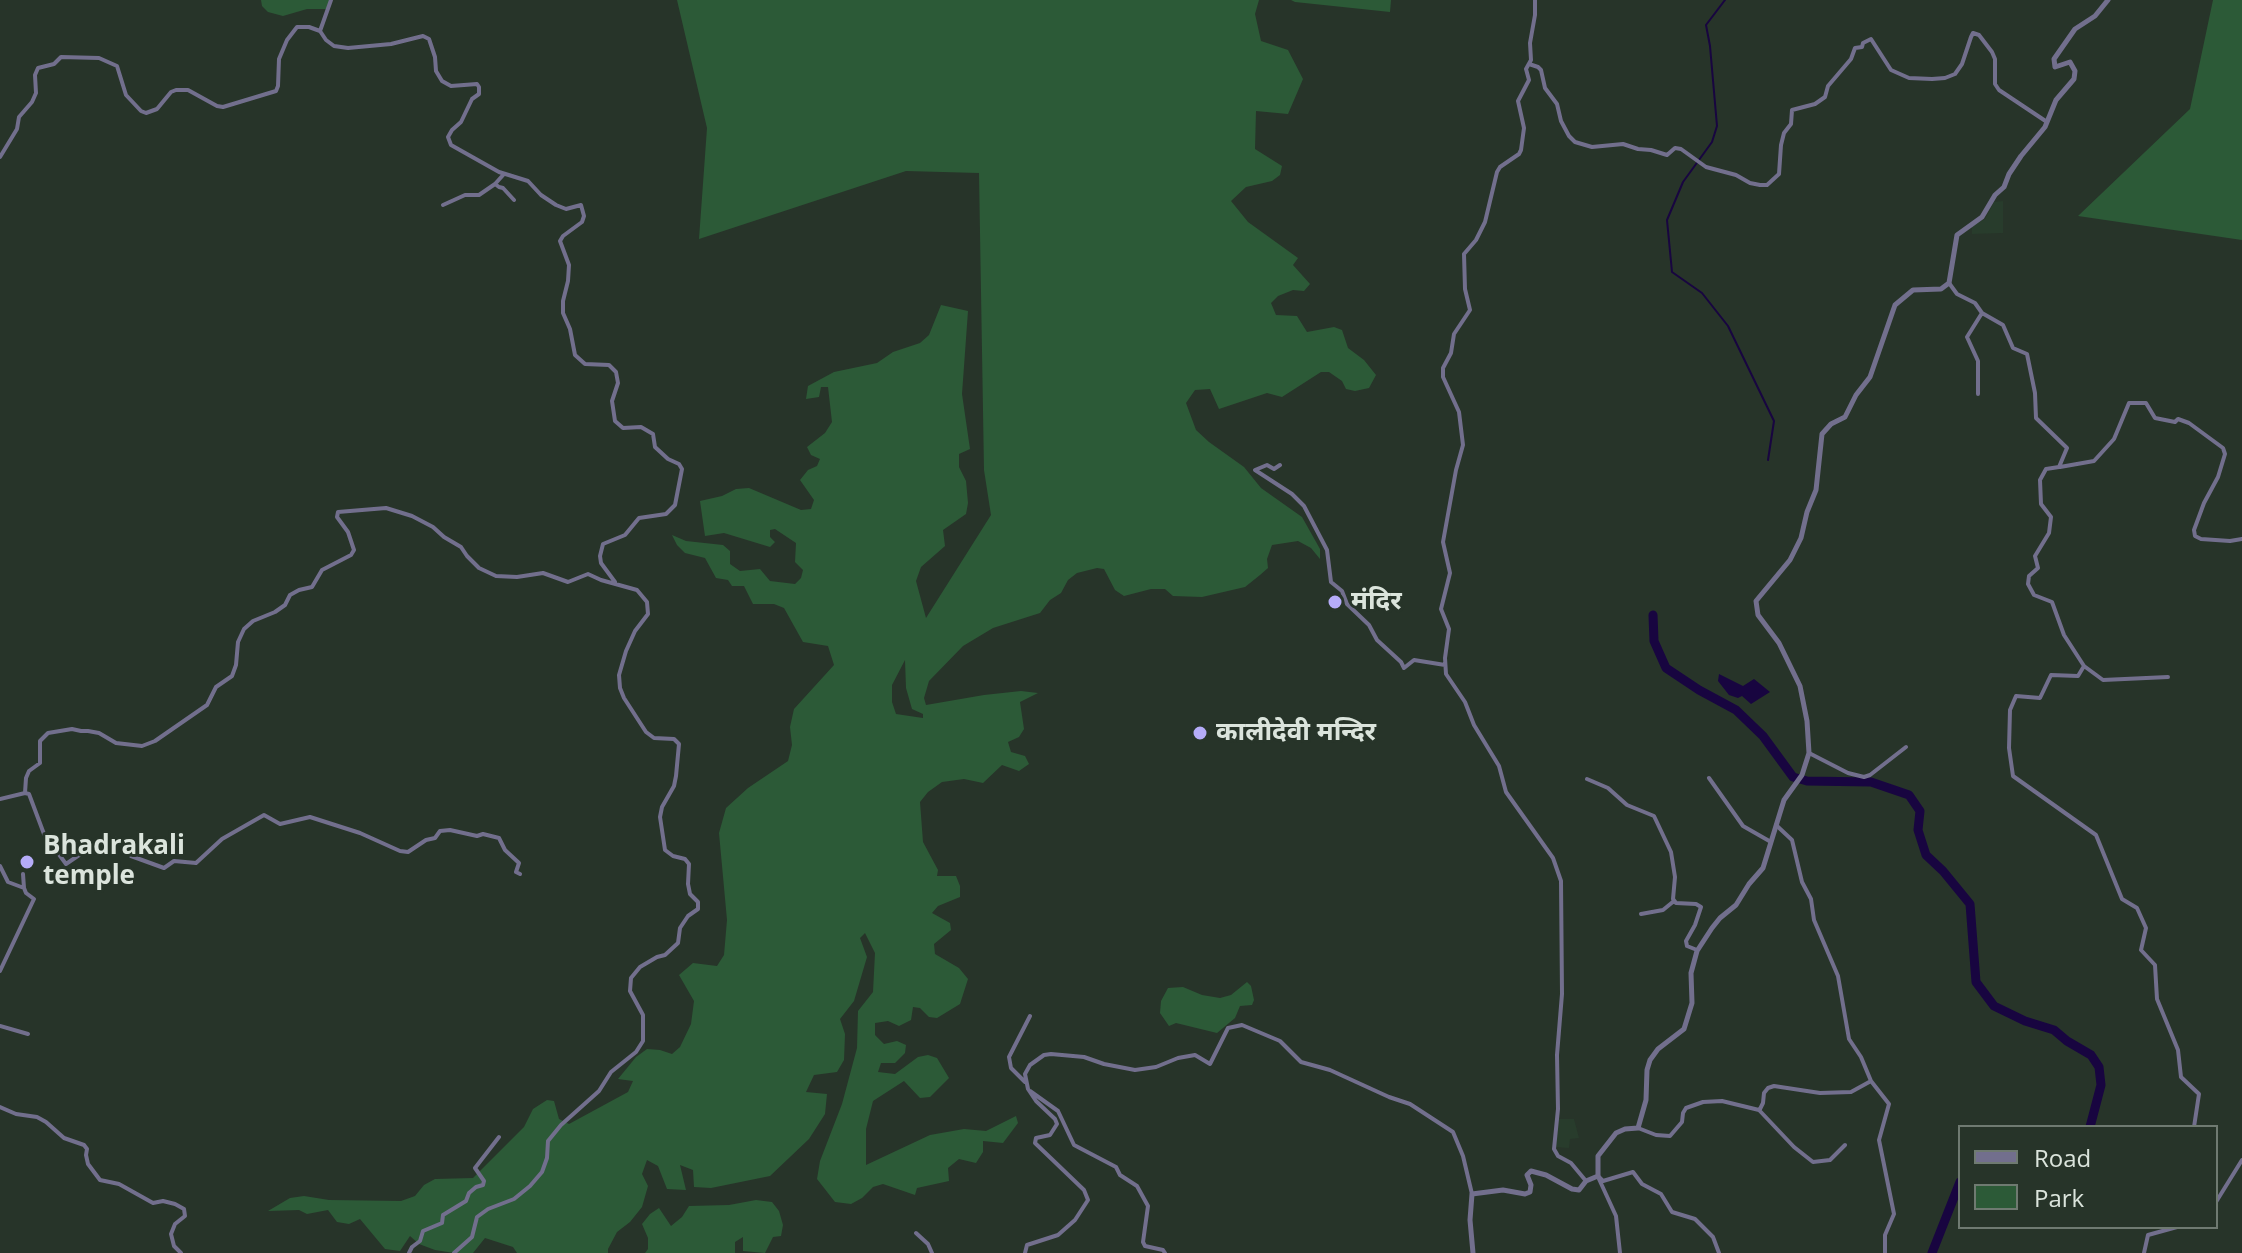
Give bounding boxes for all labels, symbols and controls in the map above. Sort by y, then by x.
place label: मंदिर [1351,586,1402,618]
marker: मंदिर [1326,593,1344,611]
place label: कालीदेवी मन्दिर [1216,717,1376,749]
marker: कालीदेवी मन्दिर [1191,724,1209,742]
place label: Bhadrakali temple [43,831,185,892]
marker: Bhadrakali temple [18,853,36,871]
legend [1958,1125,2218,1229]
text: Road [2034,1141,2091,1174]
text: Park [2034,1181,2084,1214]

